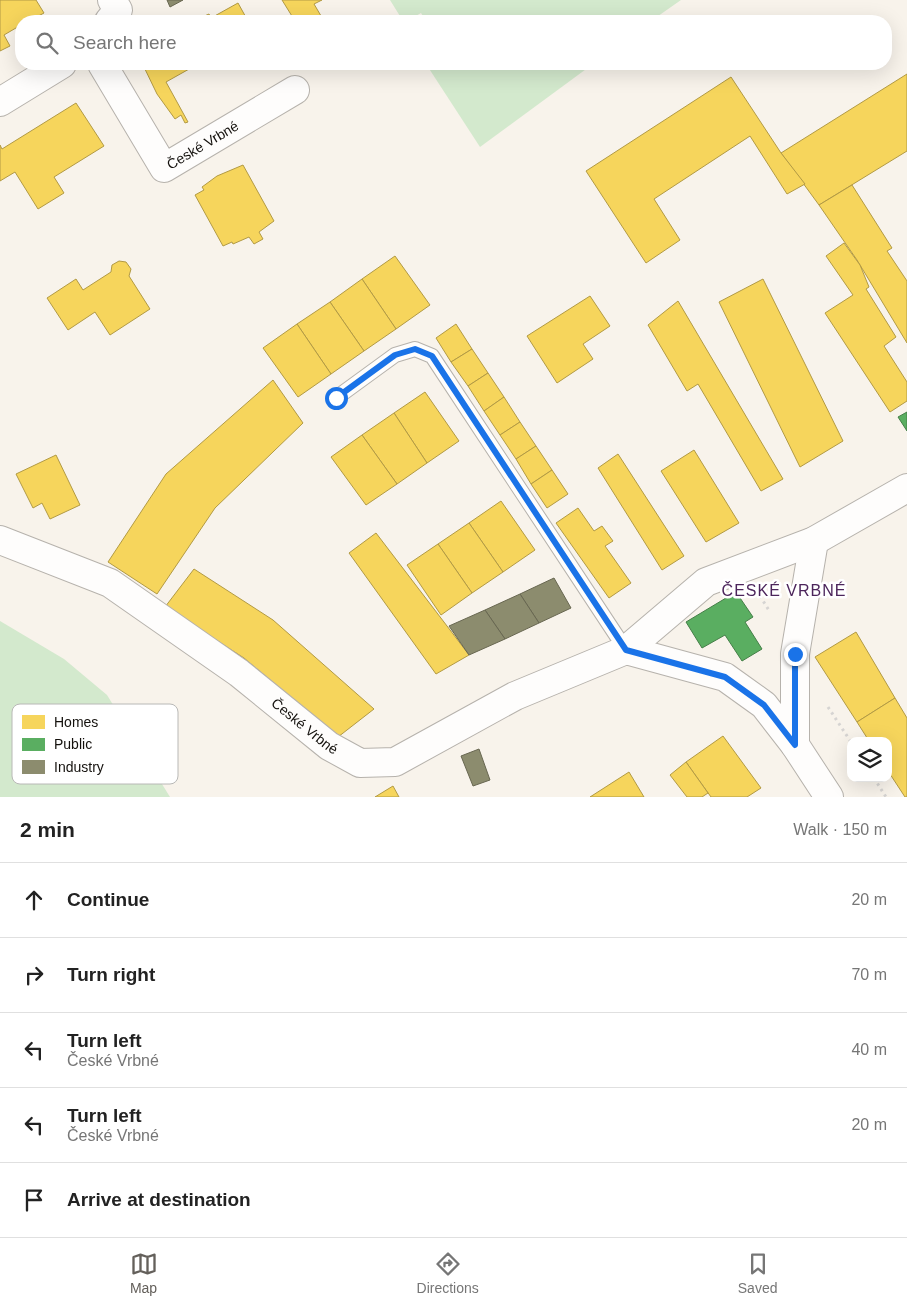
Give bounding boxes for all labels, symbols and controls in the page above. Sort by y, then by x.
search box [15,15,892,70]
icon: search [33,29,61,57]
text: Search here [73,32,177,53]
street label: České Vrbné [164,117,241,172]
route start [325,387,348,410]
district label: ČESKÉ VRBNÉ [722,581,846,599]
route end [784,643,807,666]
street label: České Vrbné [268,695,341,757]
legend [12,704,178,784]
text: Homes [54,714,98,730]
text: Public [54,736,92,752]
map controls [847,737,892,782]
button: layers [847,737,892,782]
text: Industry [54,759,104,775]
text: 2 min [20,818,75,841]
text: Walk · 150 m [793,821,887,838]
icon: ahead [20,886,48,914]
text: Continue [67,889,149,910]
text: 20 m [851,891,887,908]
icon: right [20,961,48,989]
text: Turn right [67,964,155,985]
text: 70 m [851,966,887,983]
text: Turn left [67,1030,142,1051]
icon: left [20,1036,48,1064]
text: 40 m [851,1041,887,1058]
text: České Vrbné [67,1052,159,1069]
text: Turn left [67,1105,142,1126]
icon: left [20,1111,48,1139]
text: 20 m [851,1116,887,1133]
text: České Vrbné [67,1127,159,1144]
icon: arrive [20,1186,48,1214]
text: Arrive at destination [67,1189,251,1210]
tab: Map [130,1250,158,1296]
tab: Directions [417,1250,479,1296]
tab: Saved [738,1250,777,1296]

